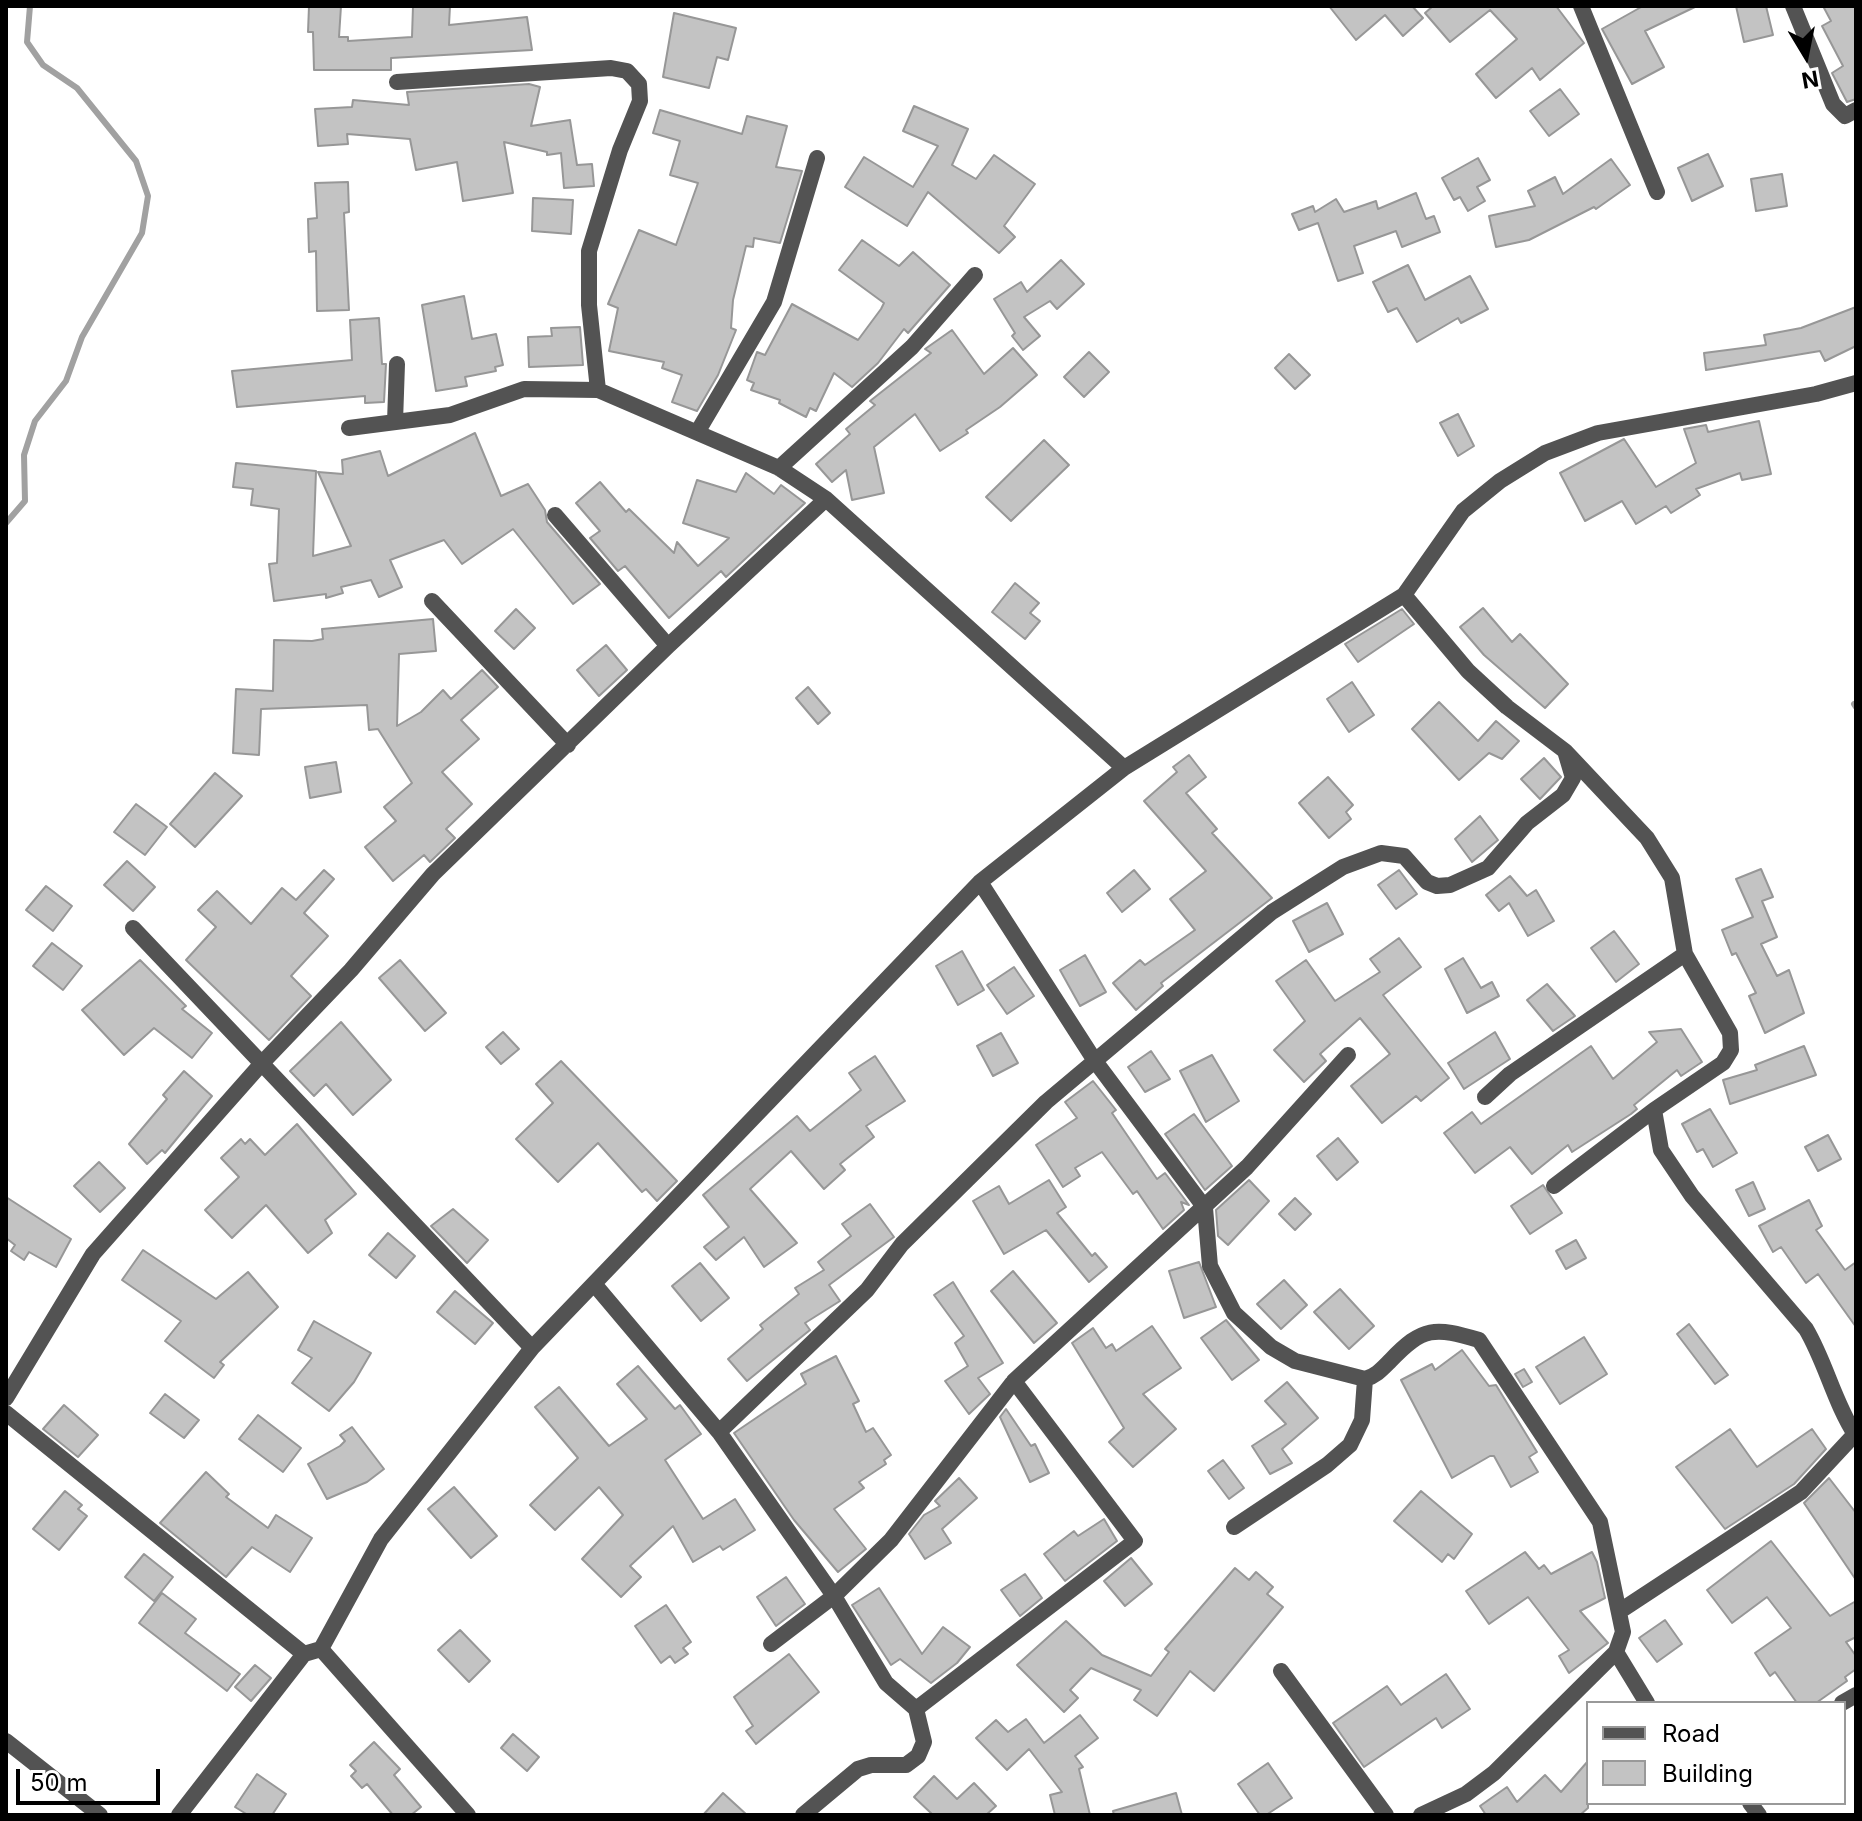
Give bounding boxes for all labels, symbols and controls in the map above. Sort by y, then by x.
north arrow [1766,16,1846,96]
text: N [1800,65,1821,94]
legend [1586,1701,1846,1805]
text: Road [1662,1719,1720,1748]
scale bar [20,1753,164,1803]
text: Building [1662,1759,1753,1788]
text: 50 m [30,1768,88,1797]

